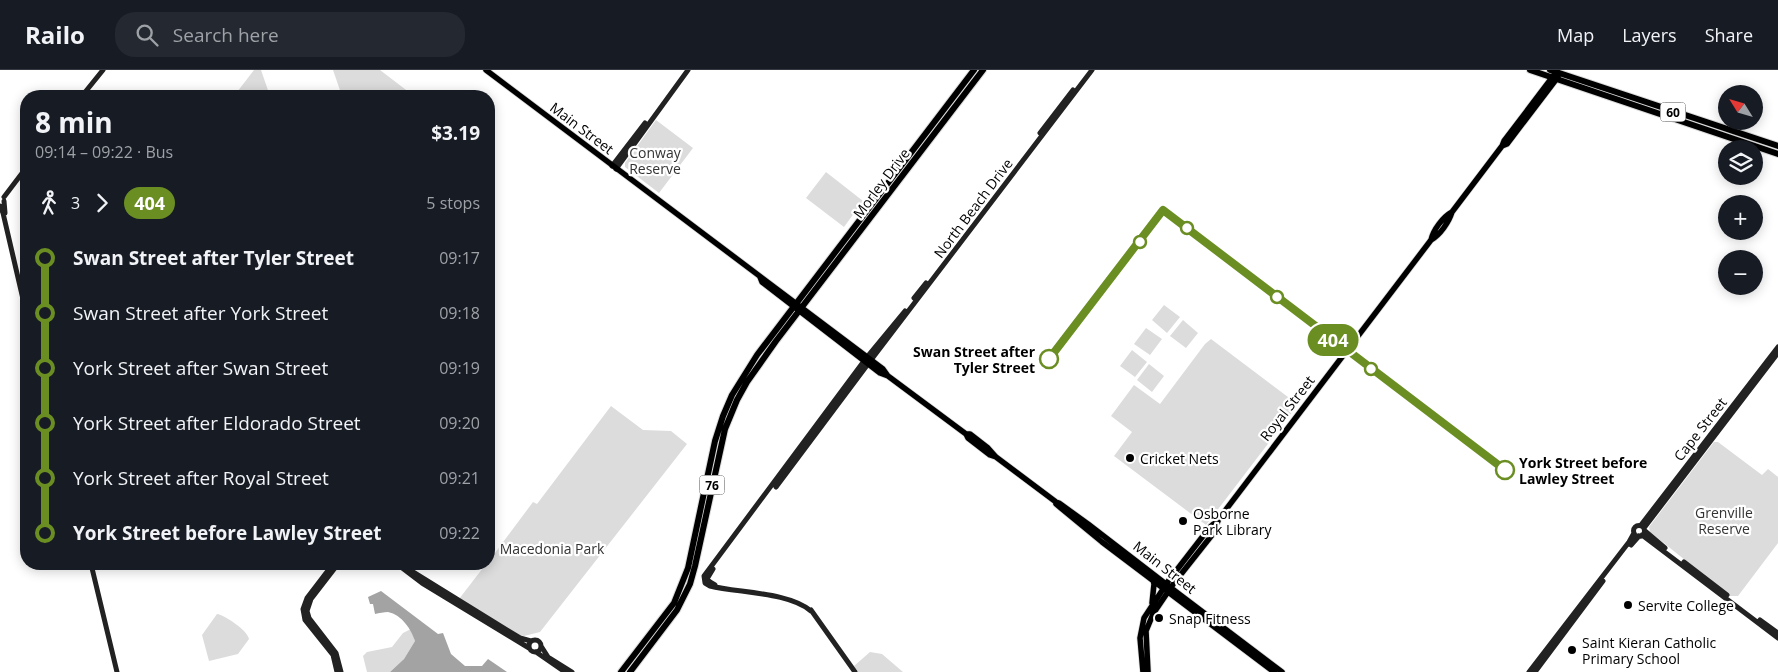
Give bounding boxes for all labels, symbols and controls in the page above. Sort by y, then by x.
search box [115,12,465,57]
text: Railo [25,18,85,51]
icon: search [133,21,161,49]
text: Search here [173,22,279,48]
text: Map [1557,23,1594,47]
text: Layers [1622,23,1677,47]
text: Share [1705,23,1753,47]
north arrow [1718,85,1762,130]
map controls [1718,85,1763,295]
street label: Main Street [546,98,618,158]
road number: 60 [1660,102,1686,122]
text: 8 min [35,103,113,141]
text: $3.19 [431,120,480,146]
button: layers [1718,140,1763,185]
text: 09:14 – 09:22 · Bus [35,141,173,163]
park label: Conway Reserve [629,143,682,178]
street label: Morley Drive [848,144,914,222]
street label: North Beach Drive [929,154,1017,262]
icon: walk [35,189,63,217]
icon: forward [88,189,116,217]
text: 404 [134,191,165,215]
text: 3 [71,192,80,214]
text: 5 stops [426,192,480,214]
button: + [1718,195,1763,240]
unlabelled marker [1180,221,1194,235]
unlabelled marker [1133,235,1147,249]
text: Swan Street after Tyler Street [73,245,354,271]
text: 09:17 [439,247,480,269]
button: − [1718,250,1763,295]
unlabelled marker [1270,290,1284,304]
text: Swan Street after York Street [73,300,328,326]
text: 09:18 [439,302,480,324]
line badge: 404 [1304,324,1362,356]
text: 404 [1318,328,1348,352]
place label: Swan Street after Tyler Street [913,342,1036,377]
marker: Swan Street after Tyler Street [1039,349,1059,369]
text: York Street after Swan Street [73,355,328,381]
text: 09:19 [439,357,480,379]
unlabelled marker [1364,362,1378,376]
street label: Royal Street [1255,371,1319,445]
street label: Cape Street [1669,393,1731,465]
text: York Street after Eldorado Street [73,410,361,436]
text: 09:20 [439,412,480,434]
place label: Cricket Nets [1140,449,1219,468]
marker: Cricket Nets [1124,452,1136,464]
place label: York Street before Lawley Street [1519,453,1647,488]
marker: York Street before Lawley Street [1495,460,1515,480]
text: York Street after Royal Street [73,465,329,491]
text: 09:21 [439,467,480,489]
road number: 76 [700,476,724,494]
park label: Grenville Reserve [1695,503,1753,538]
place label: Osborne Park Library [1193,504,1273,539]
marker: Osborne Park Library [1177,515,1189,527]
text: York Street before Lawley Street [73,520,381,546]
text: 09:22 [439,522,480,544]
street label: Main Street [1130,536,1200,598]
park label: Macedonia Park [500,539,605,558]
place label: Servite College [1638,596,1734,615]
marker: Servite College [1622,599,1634,611]
place label: Snap Fitness [1169,609,1251,628]
marker: Snap Fitness [1153,612,1165,624]
place label: Saint Kieran Catholic Primary School [1582,633,1717,668]
marker: Saint Kieran Catholic Primary School [1566,644,1578,656]

